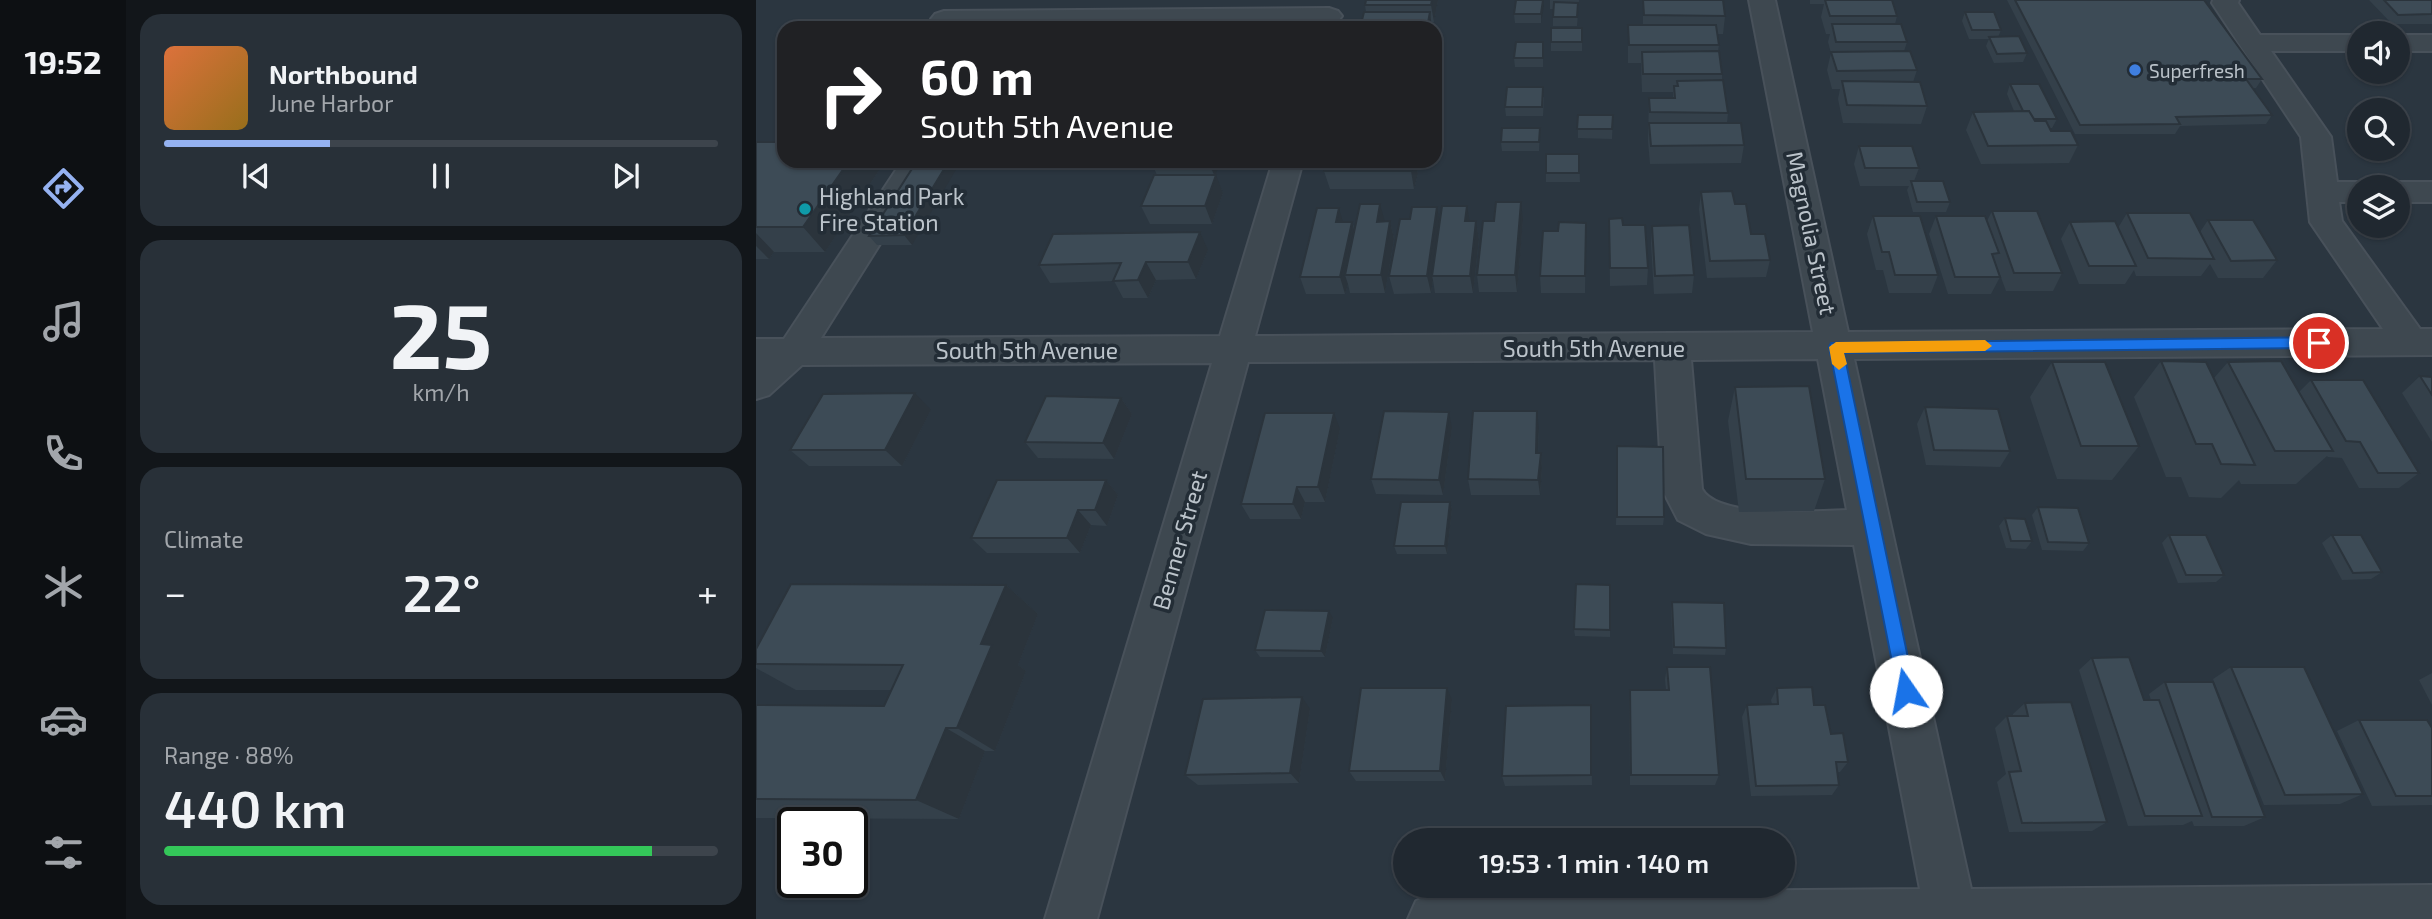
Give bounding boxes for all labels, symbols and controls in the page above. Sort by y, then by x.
map controls [2347,21,2410,238]
button: sound [2347,21,2410,84]
text: 19:52 [24,42,102,80]
text: 60 m [920,46,1034,105]
icon: right [805,49,896,140]
text: Northbound [269,58,418,89]
place label: Superfresh [2149,59,2245,82]
marker: Superfresh [2127,62,2143,78]
text: June Harbor [269,89,393,117]
button: search [2347,98,2410,161]
text: South 5th Avenue [920,106,1174,144]
street label: Magnolia Street [1781,149,1843,317]
icon: previous [237,157,275,195]
icon: pause [422,157,460,195]
icon: next [607,157,645,195]
icon: directions [39,164,88,213]
button: layers [2347,175,2410,238]
place label: Highland Park Fire Station [819,182,965,236]
marker: Highland Park Fire Station [797,201,813,217]
text: 25 [389,278,493,387]
icon: music [39,297,88,346]
pin [2289,313,2349,373]
icon: arrive [2300,324,2338,362]
street label: South 5th Avenue [1503,334,1685,362]
street label: South 5th Avenue [936,336,1118,364]
text: km/h [412,378,470,406]
icon: phone [39,429,88,478]
street label: Benner Street [1146,467,1212,613]
text: Climate [164,525,244,553]
text: 22° [403,560,481,622]
icon: climate [39,562,88,611]
text: − [164,569,186,615]
text: + [697,569,718,615]
position arrow [1869,654,1943,728]
icon: car [39,695,88,744]
text: Range · 88% [164,741,293,769]
text: 440 km [164,776,347,838]
speed limit sign: 30 [777,807,868,898]
icon: filters [39,828,88,877]
text: 19:53 · 1 min · 140 m [1479,847,1709,878]

